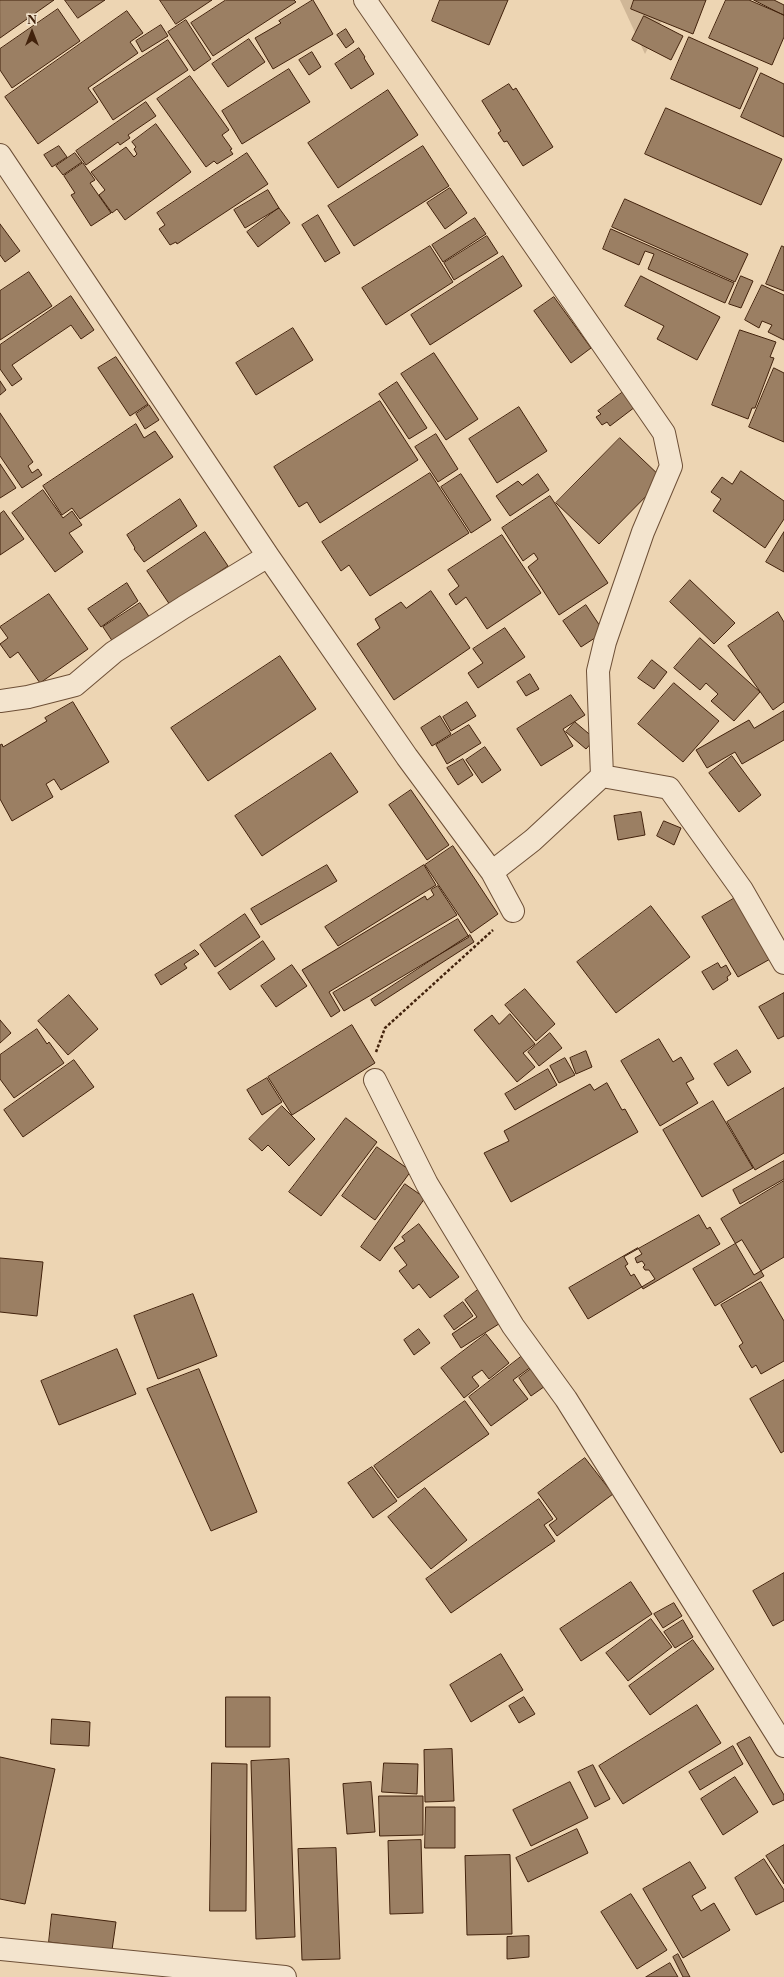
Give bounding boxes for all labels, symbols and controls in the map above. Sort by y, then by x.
north arrow [12,12,52,52]
text: N [27,13,37,27]

